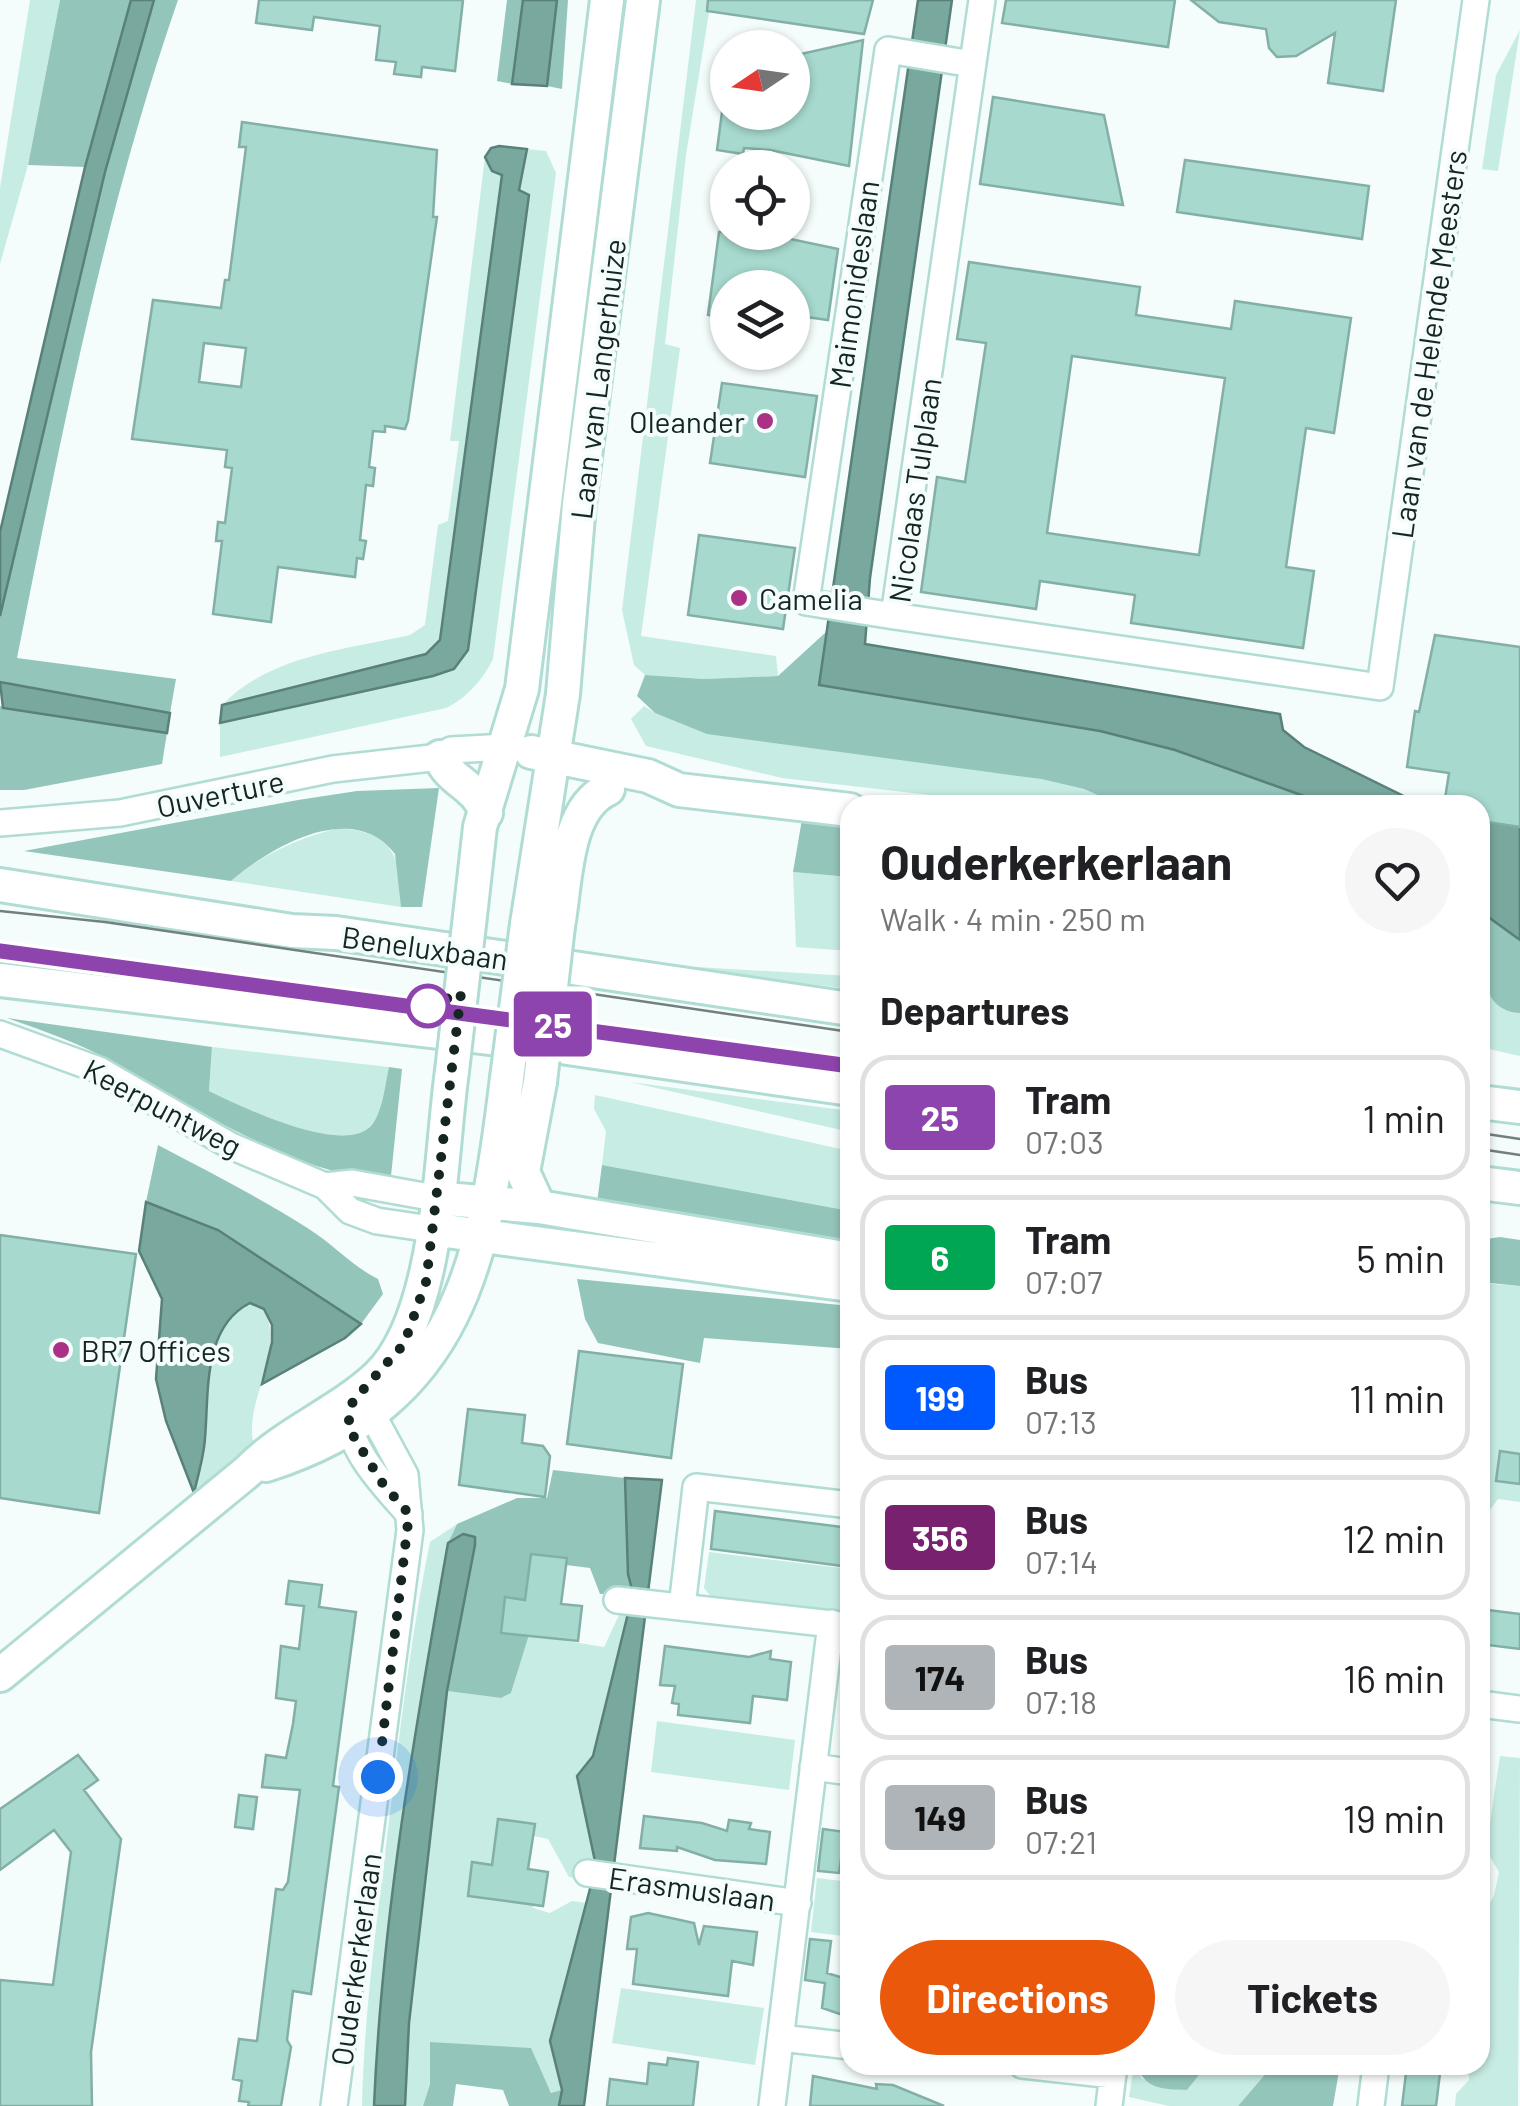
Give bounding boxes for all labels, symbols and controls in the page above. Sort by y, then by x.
north arrow [710,30,810,130]
map controls [710,30,810,370]
street label: Laan van de Helende Meesters [1383,148,1473,540]
button: locate [710,150,810,250]
street label: Maimonideslaan [821,178,885,390]
street label: Laan van Langerhuize [562,237,632,521]
button: layers [710,270,810,370]
street label: Nicolaas Tulplaan [880,375,948,605]
place label: Oleander [629,403,745,439]
marker: Oleander [754,410,776,432]
place label: Camelia [759,580,863,616]
marker: Camelia [728,587,750,609]
street label: Ouverture [153,762,287,824]
button: heart [1345,828,1450,933]
text: Ouderkerkerlaan [880,832,1232,890]
text: Walk · 4 min · 250 m [880,899,1146,937]
street label: Beneluxbaan [340,918,510,976]
unlabelled marker [407,985,449,1027]
text: Departures [880,987,1069,1033]
line badge: 25 [508,992,598,1056]
text: 25 [534,1003,572,1045]
street label: Keerpuntweg [78,1050,248,1164]
text: Tram [1025,1076,1111,1122]
text: 1 min [1363,1095,1445,1141]
text: 25 [921,1096,959,1138]
text: 07:03 [1025,1122,1104,1160]
text: Tram [1025,1216,1111,1262]
text: 5 min [1356,1235,1445,1281]
text: 6 [931,1236,949,1278]
text: 07:07 [1025,1262,1102,1300]
place label: BR7 Offices [81,1332,231,1368]
marker: BR7 Offices [50,1339,72,1361]
text: Bus [1025,1356,1088,1402]
text: 11 min [1349,1375,1445,1421]
text: 199 [915,1376,965,1418]
text: 07:13 [1025,1402,1097,1440]
text: Bus [1025,1496,1088,1542]
text: 12 min [1342,1515,1445,1561]
text: 356 [912,1516,968,1558]
text: 07:14 [1025,1542,1098,1580]
text: Bus [1025,1636,1088,1682]
text: 16 min [1343,1655,1445,1701]
text: 174 [915,1656,965,1698]
text: 07:18 [1025,1682,1097,1720]
your location [353,1752,403,1802]
text: Bus [1025,1776,1088,1822]
text: 19 min [1343,1795,1445,1841]
text: 149 [914,1796,966,1838]
text: 07:21 [1025,1822,1097,1860]
street label: Ouderkerkerlaan [322,1850,388,2068]
street label: Erasmuslaan [606,1858,778,1918]
button: Directions [880,1940,1155,2055]
button: Tickets [1175,1940,1450,2055]

